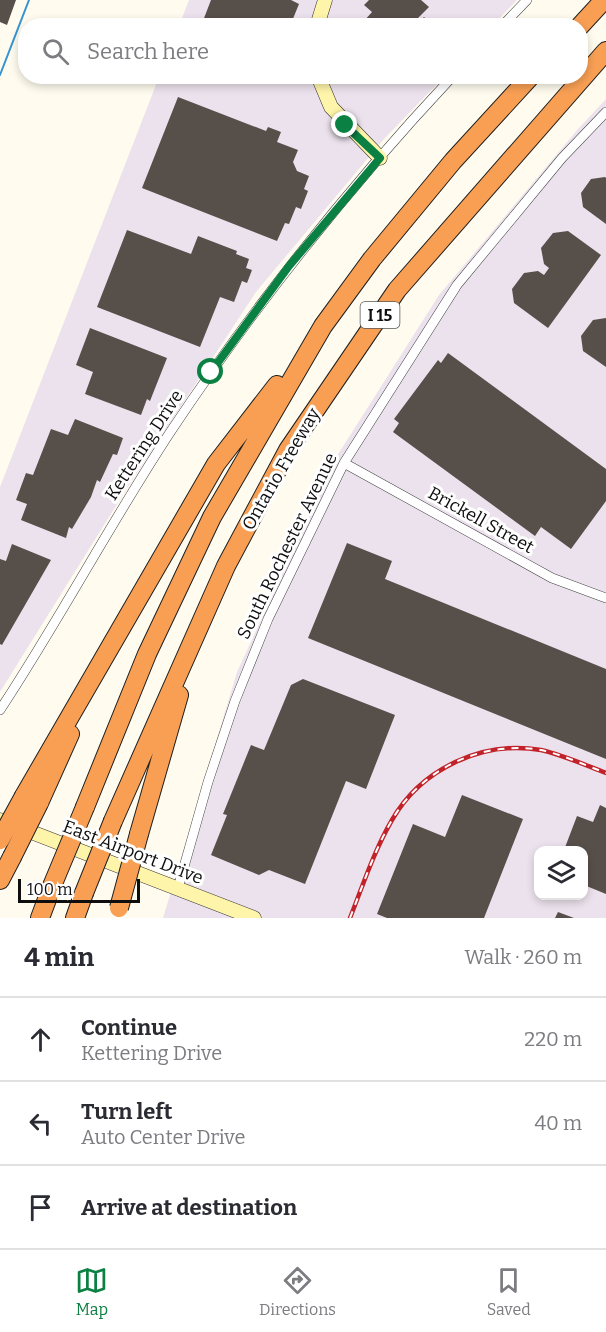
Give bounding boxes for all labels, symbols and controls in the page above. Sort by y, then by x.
search box [18,18,588,84]
icon: search [39,35,72,68]
text: Search here [87,38,209,65]
route end [331,111,357,137]
road number: I 15 [360,302,400,328]
route start [197,358,223,384]
street label: Kettering Drive [100,386,188,504]
street label: Ontario Freeway [237,404,325,534]
street label: South Rochester Avenue [232,449,342,643]
street label: Brickell Street [424,482,538,558]
street label: East Airport Drive [60,815,206,889]
map controls [534,846,588,900]
button: layers [534,846,588,900]
scale bar [18,876,140,904]
text: 100 m [27,880,72,899]
text: 4 min [24,942,94,973]
text: Walk · 260 m [464,945,582,969]
text: Continue [81,1014,177,1041]
icon: ahead [24,1023,57,1056]
text: 220 m [524,1027,582,1051]
text: Kettering Drive [81,1041,222,1065]
text: Turn left [81,1098,173,1125]
icon: left [24,1107,57,1140]
text: 40 m [534,1111,582,1135]
text: Auto Center Drive [81,1125,245,1149]
icon: arrive [24,1191,57,1224]
text: Arrive at destination [81,1194,297,1221]
tab: Map [75,1264,108,1319]
tab: Directions [259,1264,336,1319]
tab: Saved [487,1264,531,1319]

